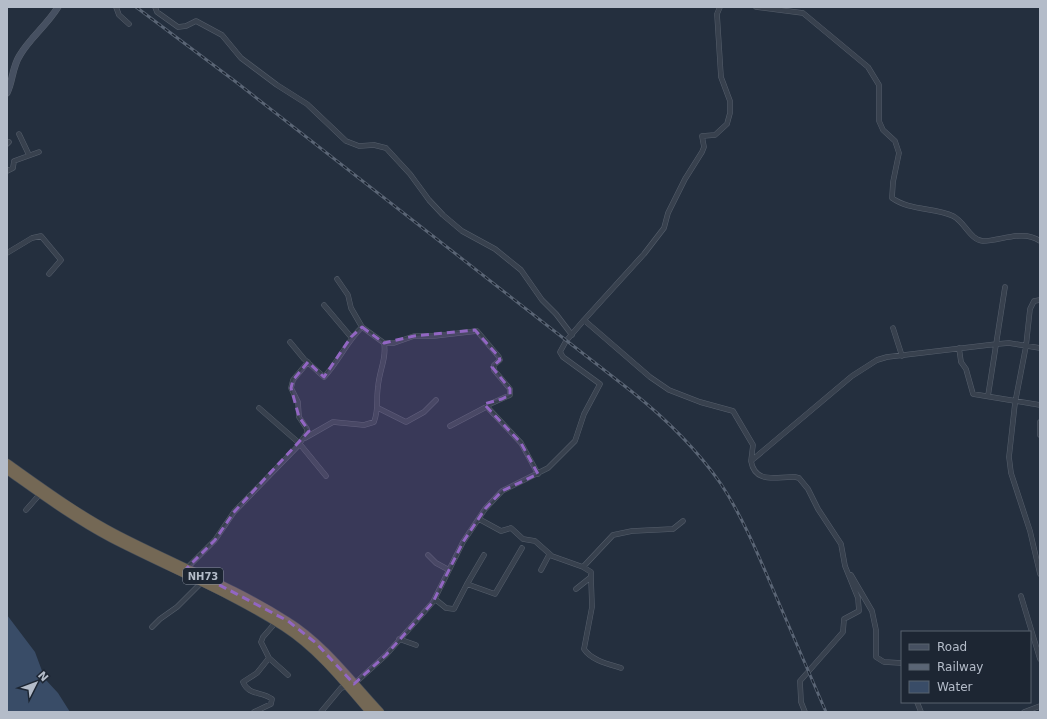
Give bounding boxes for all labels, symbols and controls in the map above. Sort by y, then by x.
road number: NH73 [183,568,223,584]
legend [901,631,1031,703]
text: Road [937,640,967,654]
text: Railway [937,660,983,674]
north arrow [16,663,56,703]
text: N [35,669,51,684]
text: Water [937,680,973,694]

